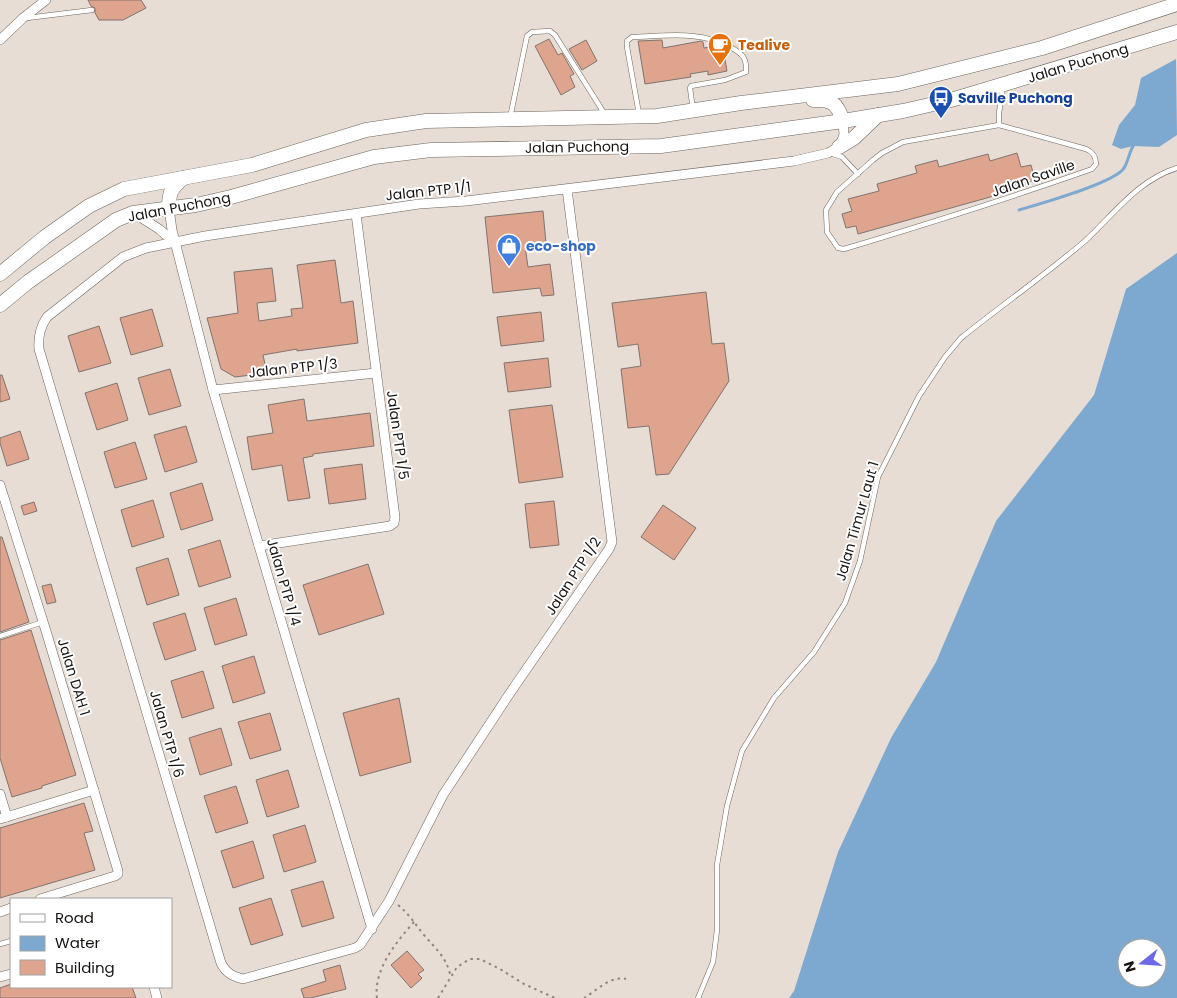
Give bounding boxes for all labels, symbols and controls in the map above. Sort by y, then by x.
cafe icon: Tealive [707,32,733,66]
place label: Tealive [738,35,790,55]
street label: Jalan Puchong [1025,38,1131,88]
bus stop icon: Saville Puchong [928,85,954,119]
place label: Saville Puchong [958,88,1073,108]
street label: Jalan Puchong [525,136,629,158]
street label: Jalan Saville [989,154,1078,202]
street label: Jalan PTP 1/1 [384,177,472,205]
street label: Jalan Puchong [126,187,232,227]
shop icon: eco-shop [496,233,522,267]
place label: eco-shop [526,236,596,256]
street label: Jalan PTP 1/3 [247,353,339,383]
street label: Jalan PTP 1/5 [382,389,414,481]
street label: Jalan Timur Laut 1 [830,459,884,583]
street label: Jalan PTP 1/2 [540,533,606,619]
street label: Jalan PTP 1/4 [262,536,306,628]
street label: Jalan DAH 1 [53,636,95,718]
street label: Jalan PTP 1/6 [145,688,189,780]
legend [10,898,172,988]
text: Road [55,907,94,928]
text: Water [55,932,101,953]
north arrow [1117,938,1167,988]
text: Building [55,957,115,978]
text: N [1118,959,1141,975]

